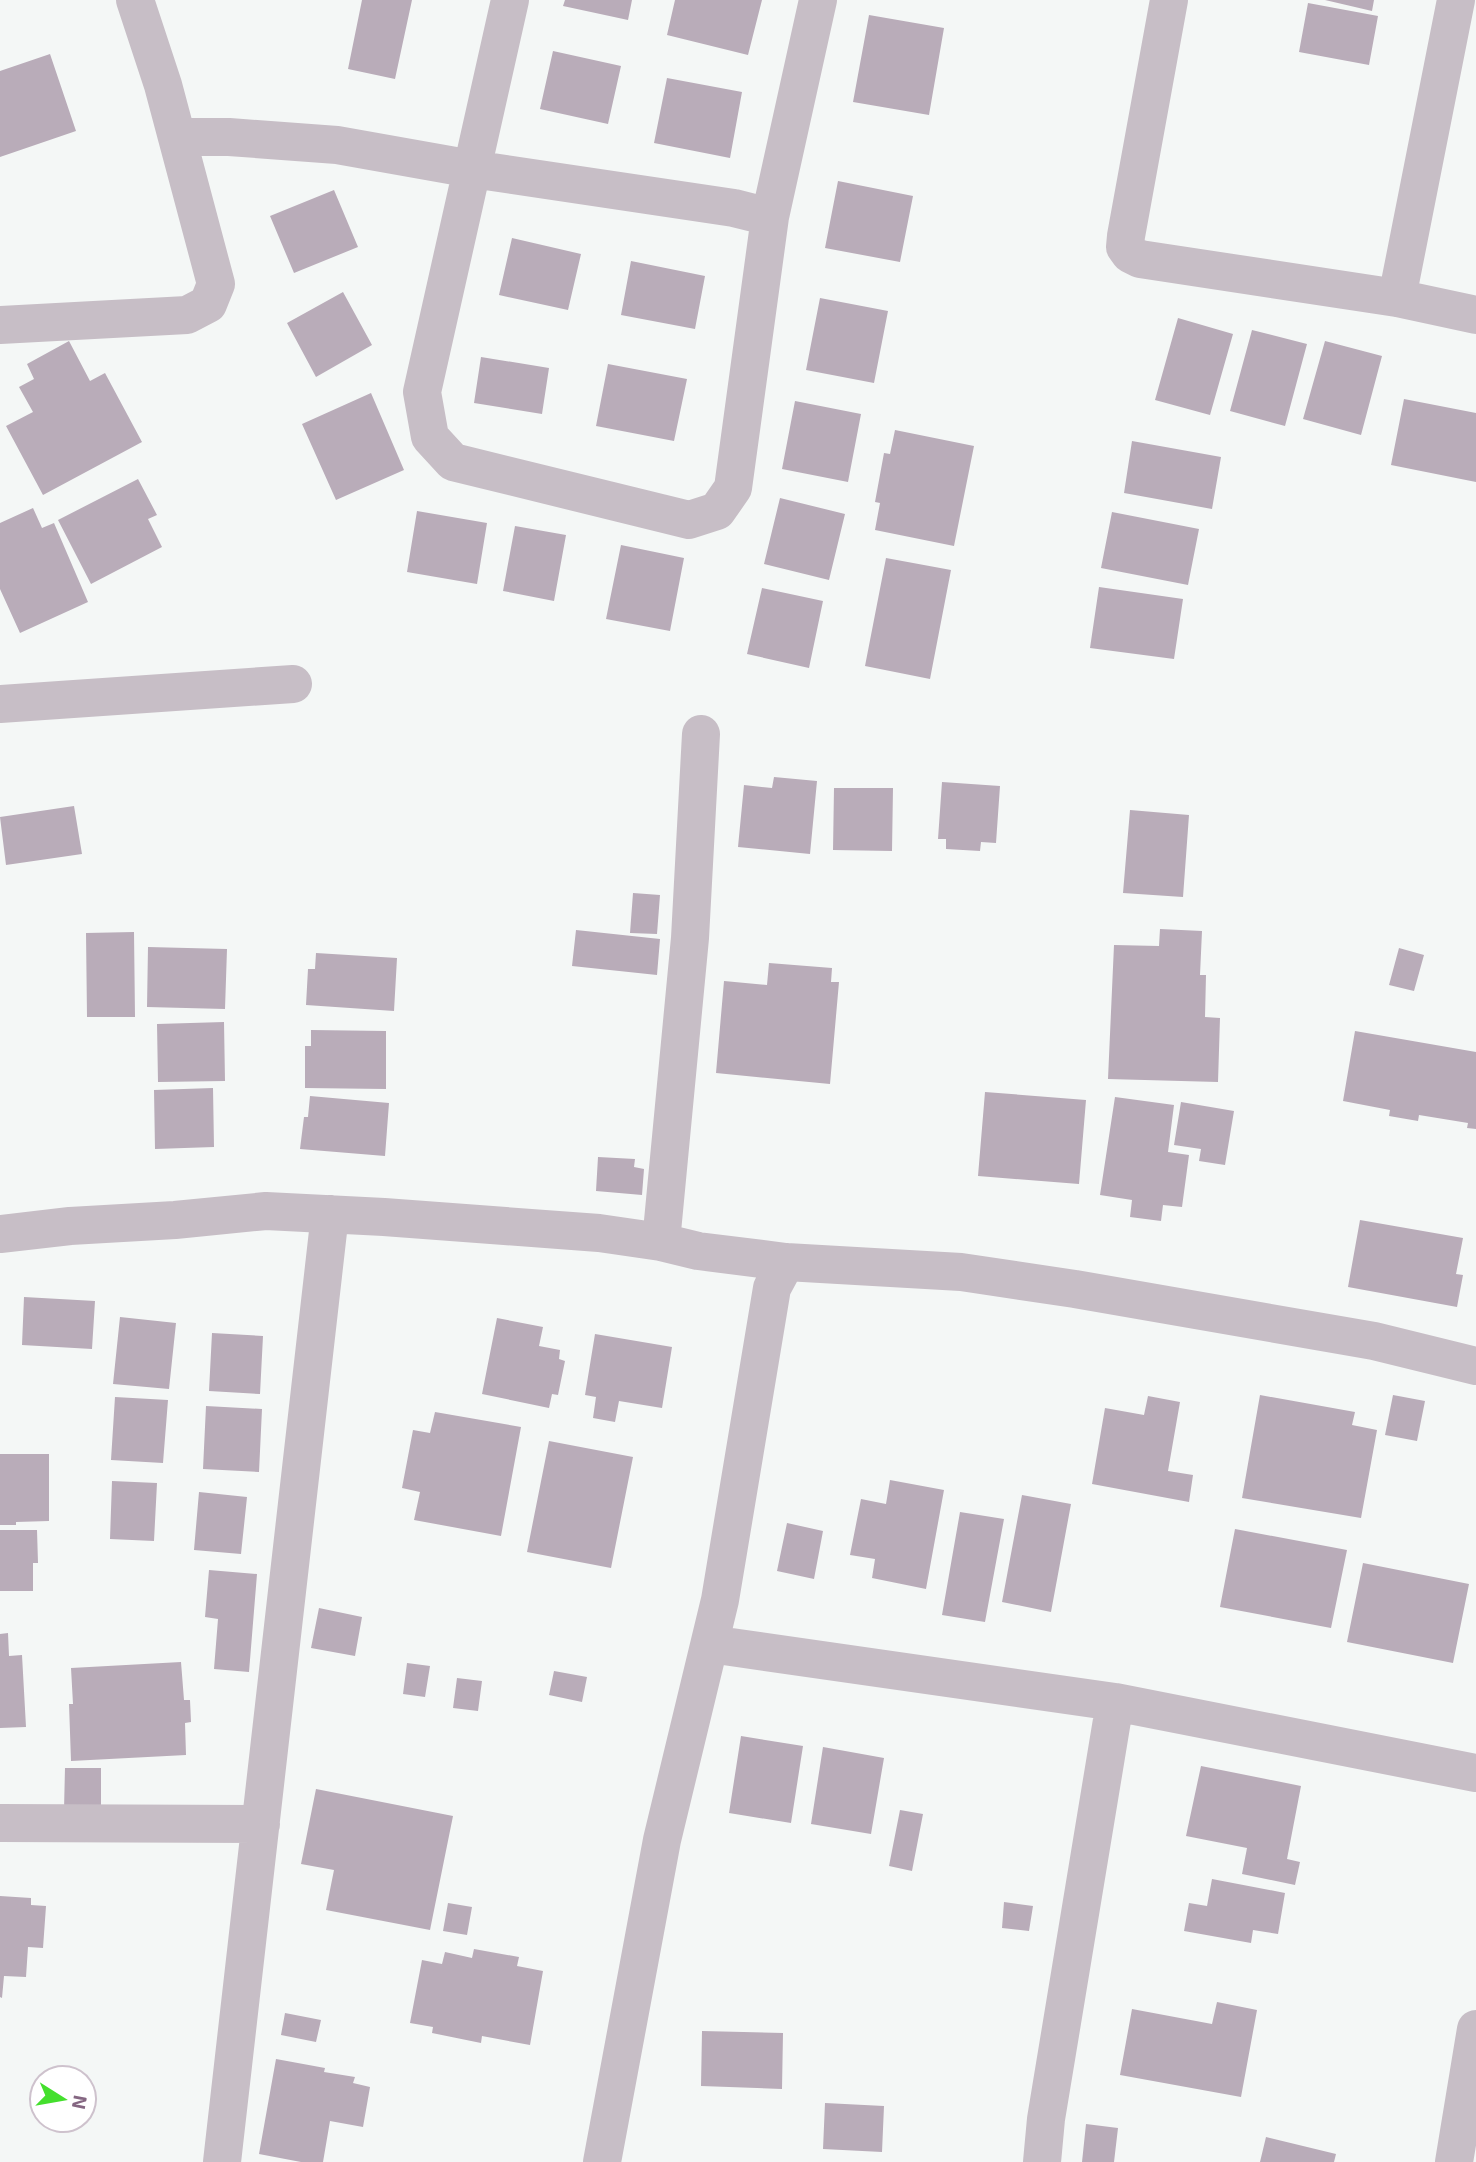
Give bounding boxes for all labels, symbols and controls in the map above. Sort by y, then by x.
north arrow [28,2064,98,2134]
text: N [68,2093,93,2111]

